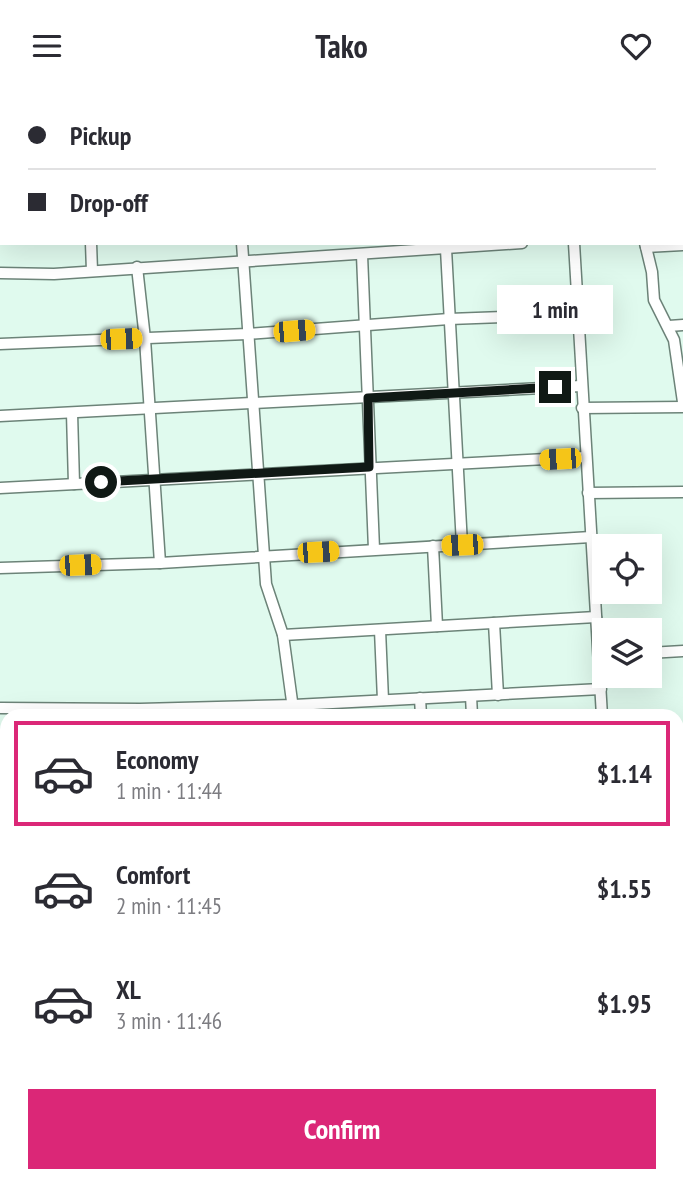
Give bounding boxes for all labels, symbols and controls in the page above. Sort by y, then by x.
text: Tako [315,25,368,67]
icon: menu [28,27,66,65]
icon: heart [617,27,655,65]
text: Pickup [70,119,131,152]
text: Drop-off [70,186,148,219]
callout: 1 min [497,285,613,335]
text: 1 min [532,295,578,324]
car [273,319,316,343]
car [100,328,143,350]
route end [539,371,571,403]
car [539,447,582,471]
route start [85,466,117,498]
car [441,534,484,556]
map controls [592,534,662,688]
button: locate [592,534,662,604]
car [297,540,340,564]
car [59,554,102,576]
button: layers [592,618,662,688]
icon: car [32,742,95,805]
text: Economy [116,743,198,776]
text: $1.14 [597,757,652,790]
text: 1 min · 11:44 [116,776,222,805]
icon: car [32,857,95,920]
text: Comfort [116,858,190,891]
text: $1.55 [597,872,652,905]
text: 2 min · 11:45 [116,891,222,920]
icon: car [32,972,95,1035]
text: XL [116,973,141,1006]
text: $1.95 [597,987,652,1020]
text: 3 min · 11:46 [116,1006,222,1035]
button: Confirm [28,1089,656,1169]

